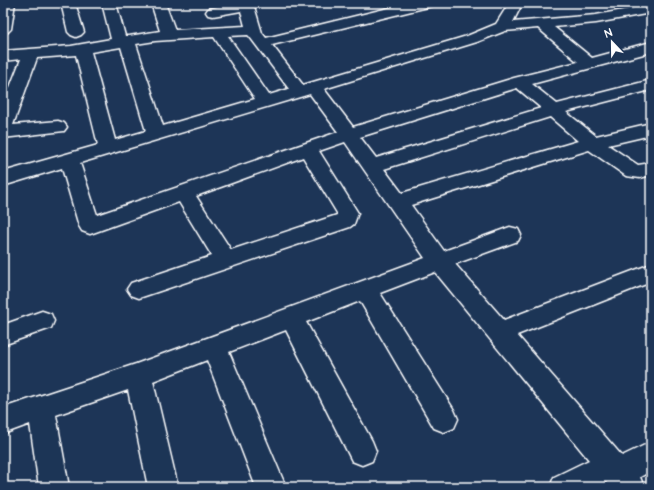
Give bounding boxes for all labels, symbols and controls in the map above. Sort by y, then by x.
north arrow [592,22,632,62]
text: N [602,25,615,41]

